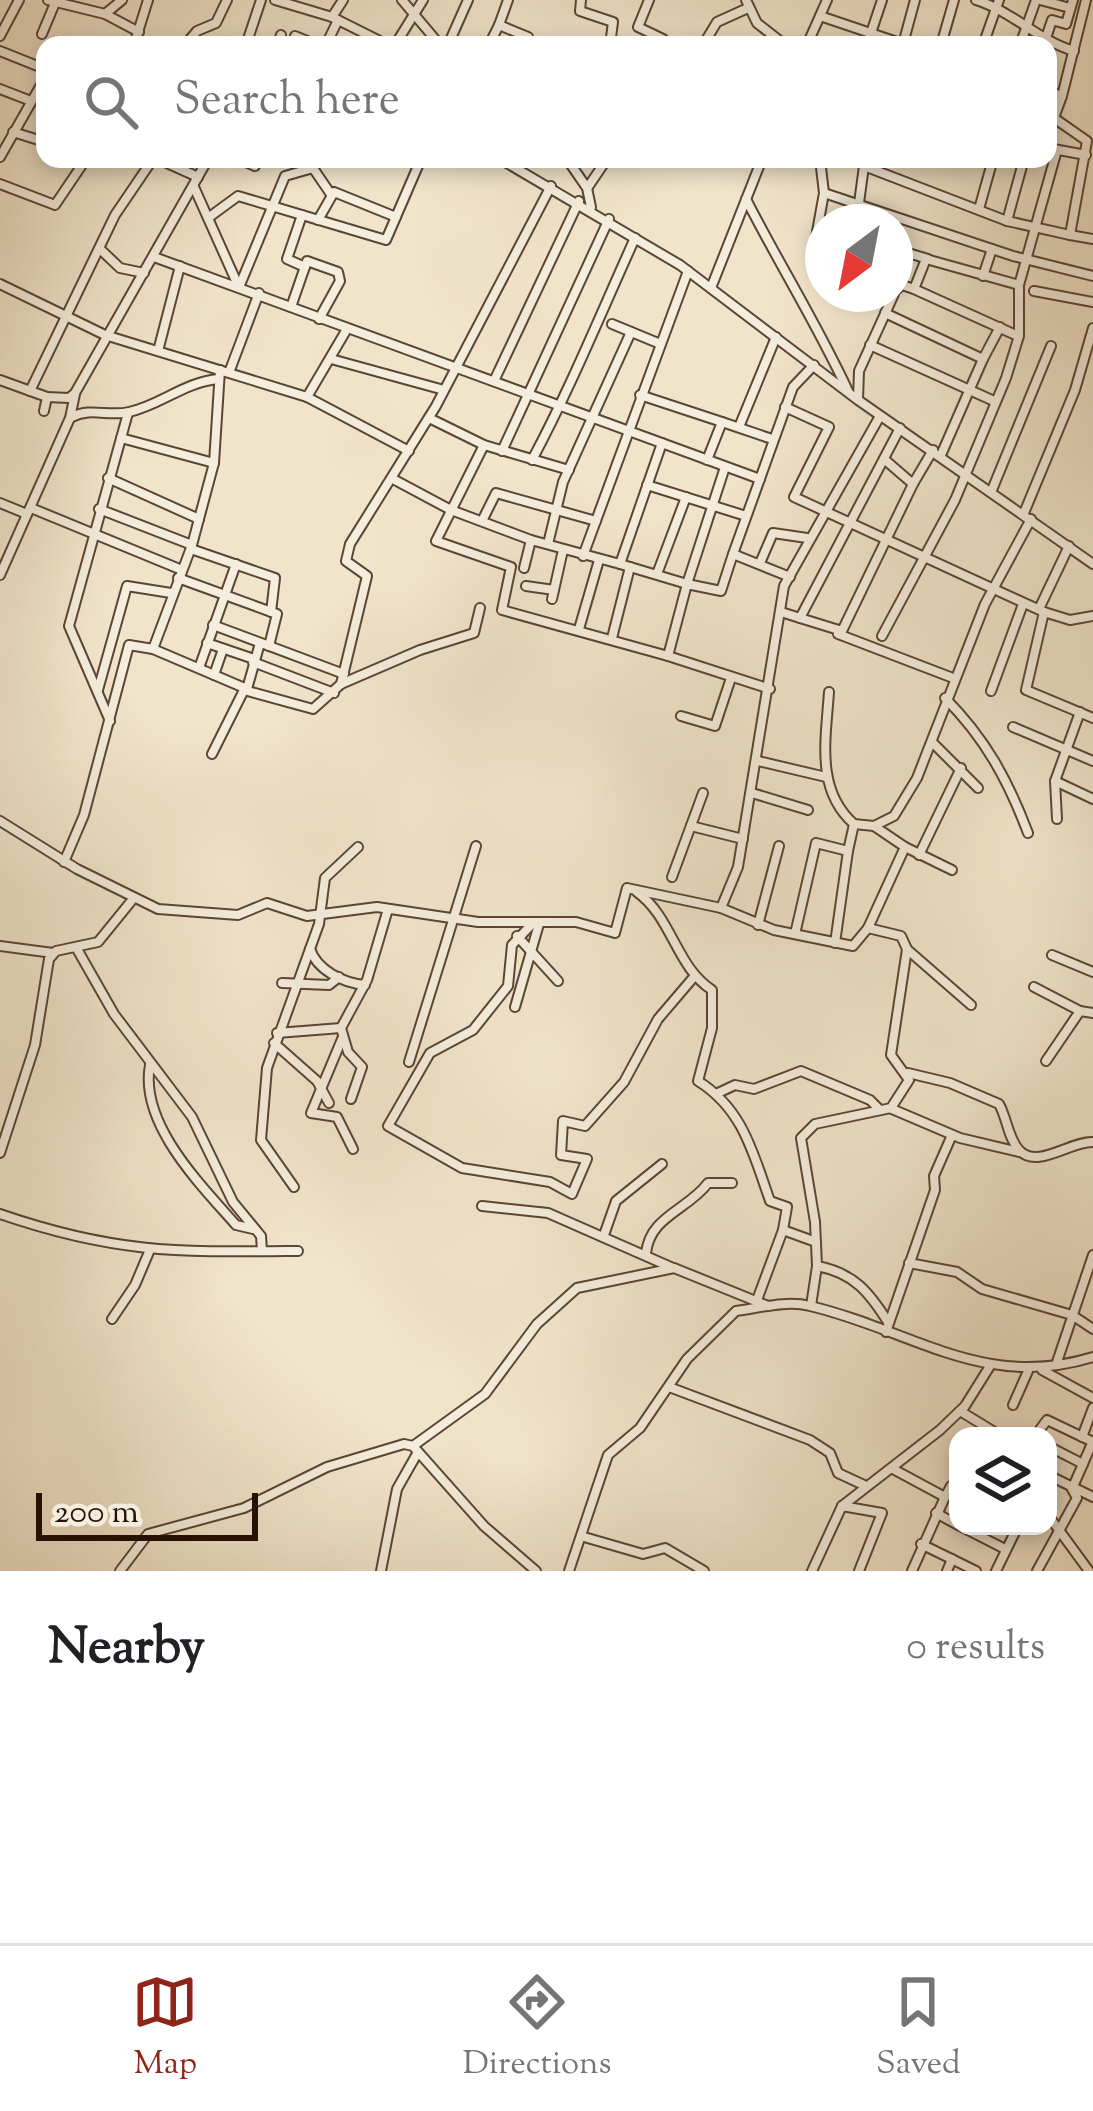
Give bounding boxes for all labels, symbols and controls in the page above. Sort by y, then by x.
search box [36,36,1057,168]
icon: search [78,69,144,135]
text: Search here [174,70,400,135]
north arrow [805,204,913,312]
map controls [949,1427,1057,1535]
button: layers [949,1427,1057,1535]
scale bar [36,1487,258,1540]
text: 200 m [54,1490,139,1538]
text: Nearby [48,1613,205,1686]
text: 0 results [906,1621,1045,1677]
tab: Map [132,1969,198,2089]
tab: Directions [463,1969,612,2089]
tab: Saved [876,1969,961,2089]

